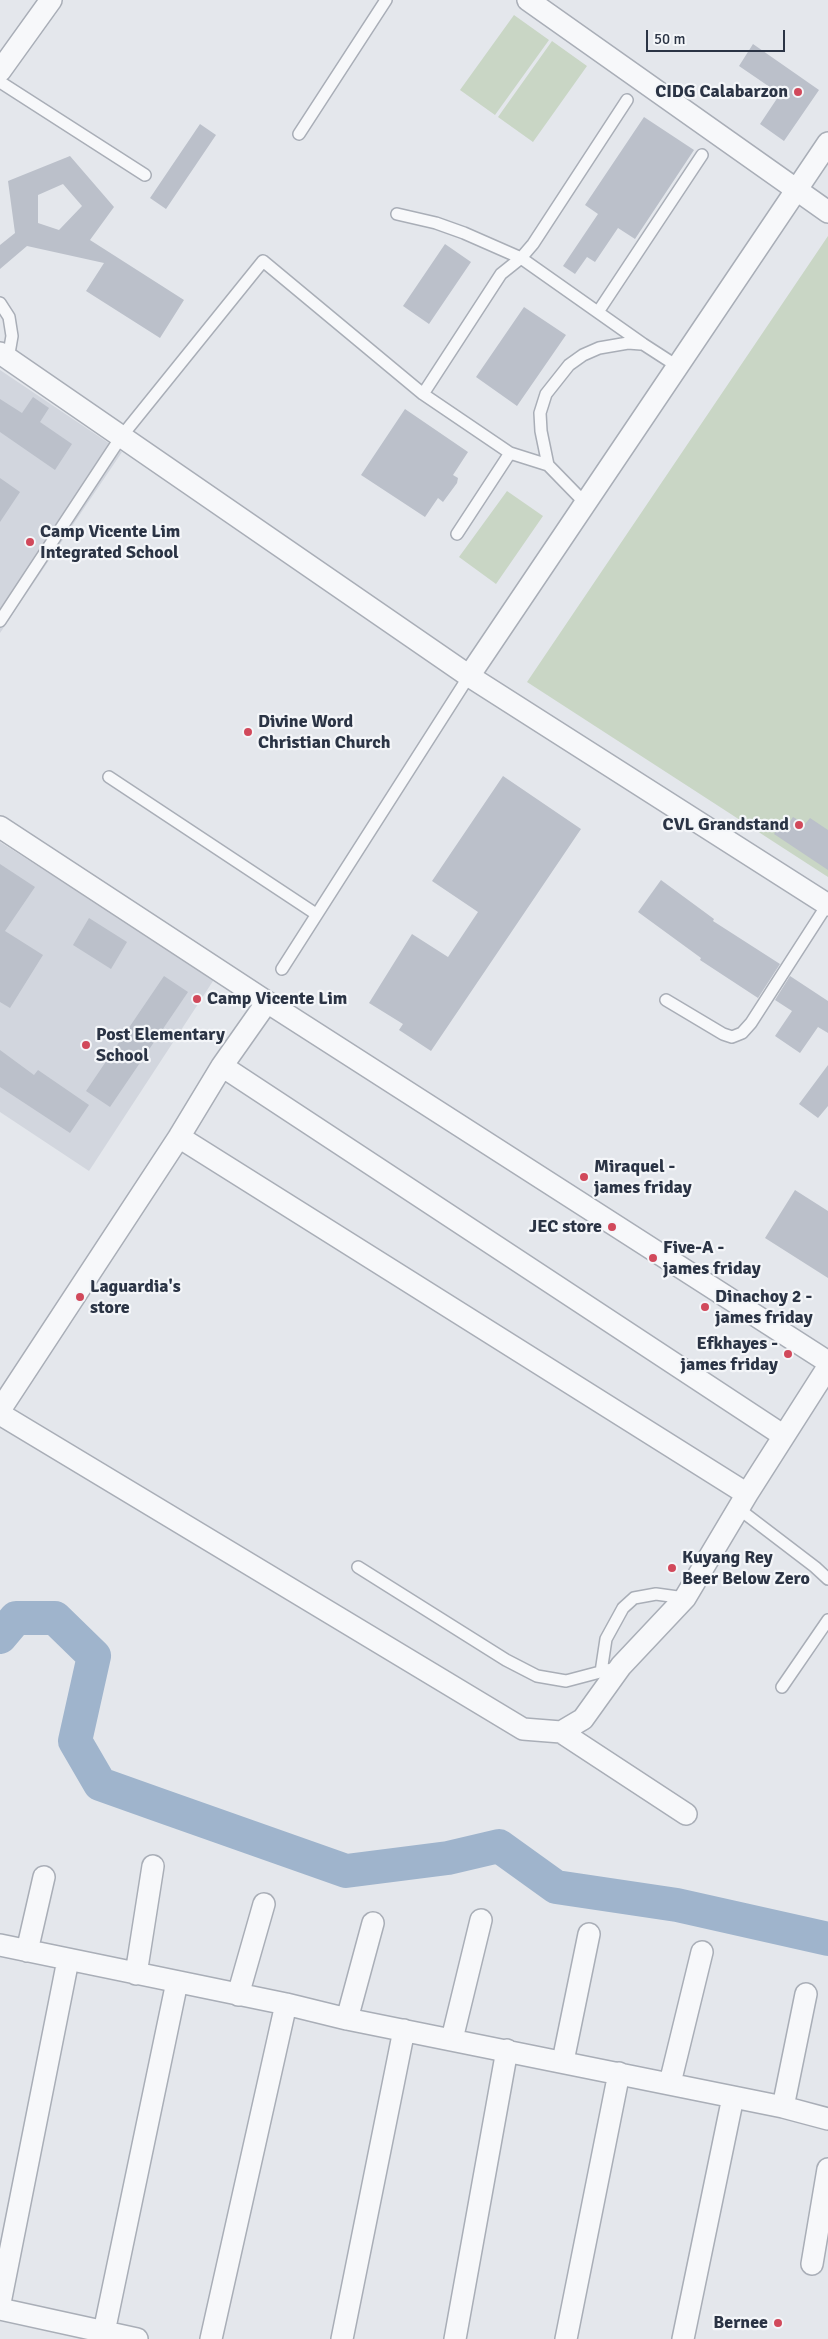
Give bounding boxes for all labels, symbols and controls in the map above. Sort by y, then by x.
scale bar [648,20,787,52]
text: 50 m [654,30,685,48]
place label: CIDG Calabarzon [655,81,788,103]
marker: CIDG Calabarzon [792,86,804,98]
place label: Camp Vicente Lim Integrated School [40,521,180,564]
marker: Camp Vicente Lim Integrated School [24,536,36,548]
place label: Divine Word Christian Church [258,711,391,754]
marker: Divine Word Christian Church [242,726,254,738]
place label: CVL Grandstand [663,814,789,836]
marker: CVL Grandstand [793,819,805,831]
place label: Camp Vicente Lim [207,988,347,1010]
marker: Camp Vicente Lim [191,993,203,1005]
place label: Post Elementary School [96,1024,225,1066]
marker: Post Elementary School [80,1039,92,1051]
place label: Miraquel - james friday [594,1156,692,1198]
marker: Miraquel - james friday [578,1171,590,1183]
place label: JEC store [529,1216,602,1238]
marker: JEC store [606,1221,618,1233]
place label: Five-A - james friday [663,1237,761,1280]
marker: Five-A - james friday [647,1252,659,1264]
place label: Laguardia's store [90,1276,181,1318]
place label: Dinachoy 2 - james friday [715,1286,813,1328]
marker: Laguardia's store [74,1291,86,1303]
marker: Dinachoy 2 - james friday [699,1301,711,1313]
place label: Efkhayes - james friday [680,1333,778,1376]
marker: Efkhayes - james friday [782,1348,794,1360]
place label: Kuyang Rey Beer Below Zero [682,1547,810,1590]
marker: Kuyang Rey Beer Below Zero [666,1562,678,1574]
place label: Bernee [713,2312,768,2334]
marker: Bernee [772,2317,784,2329]

